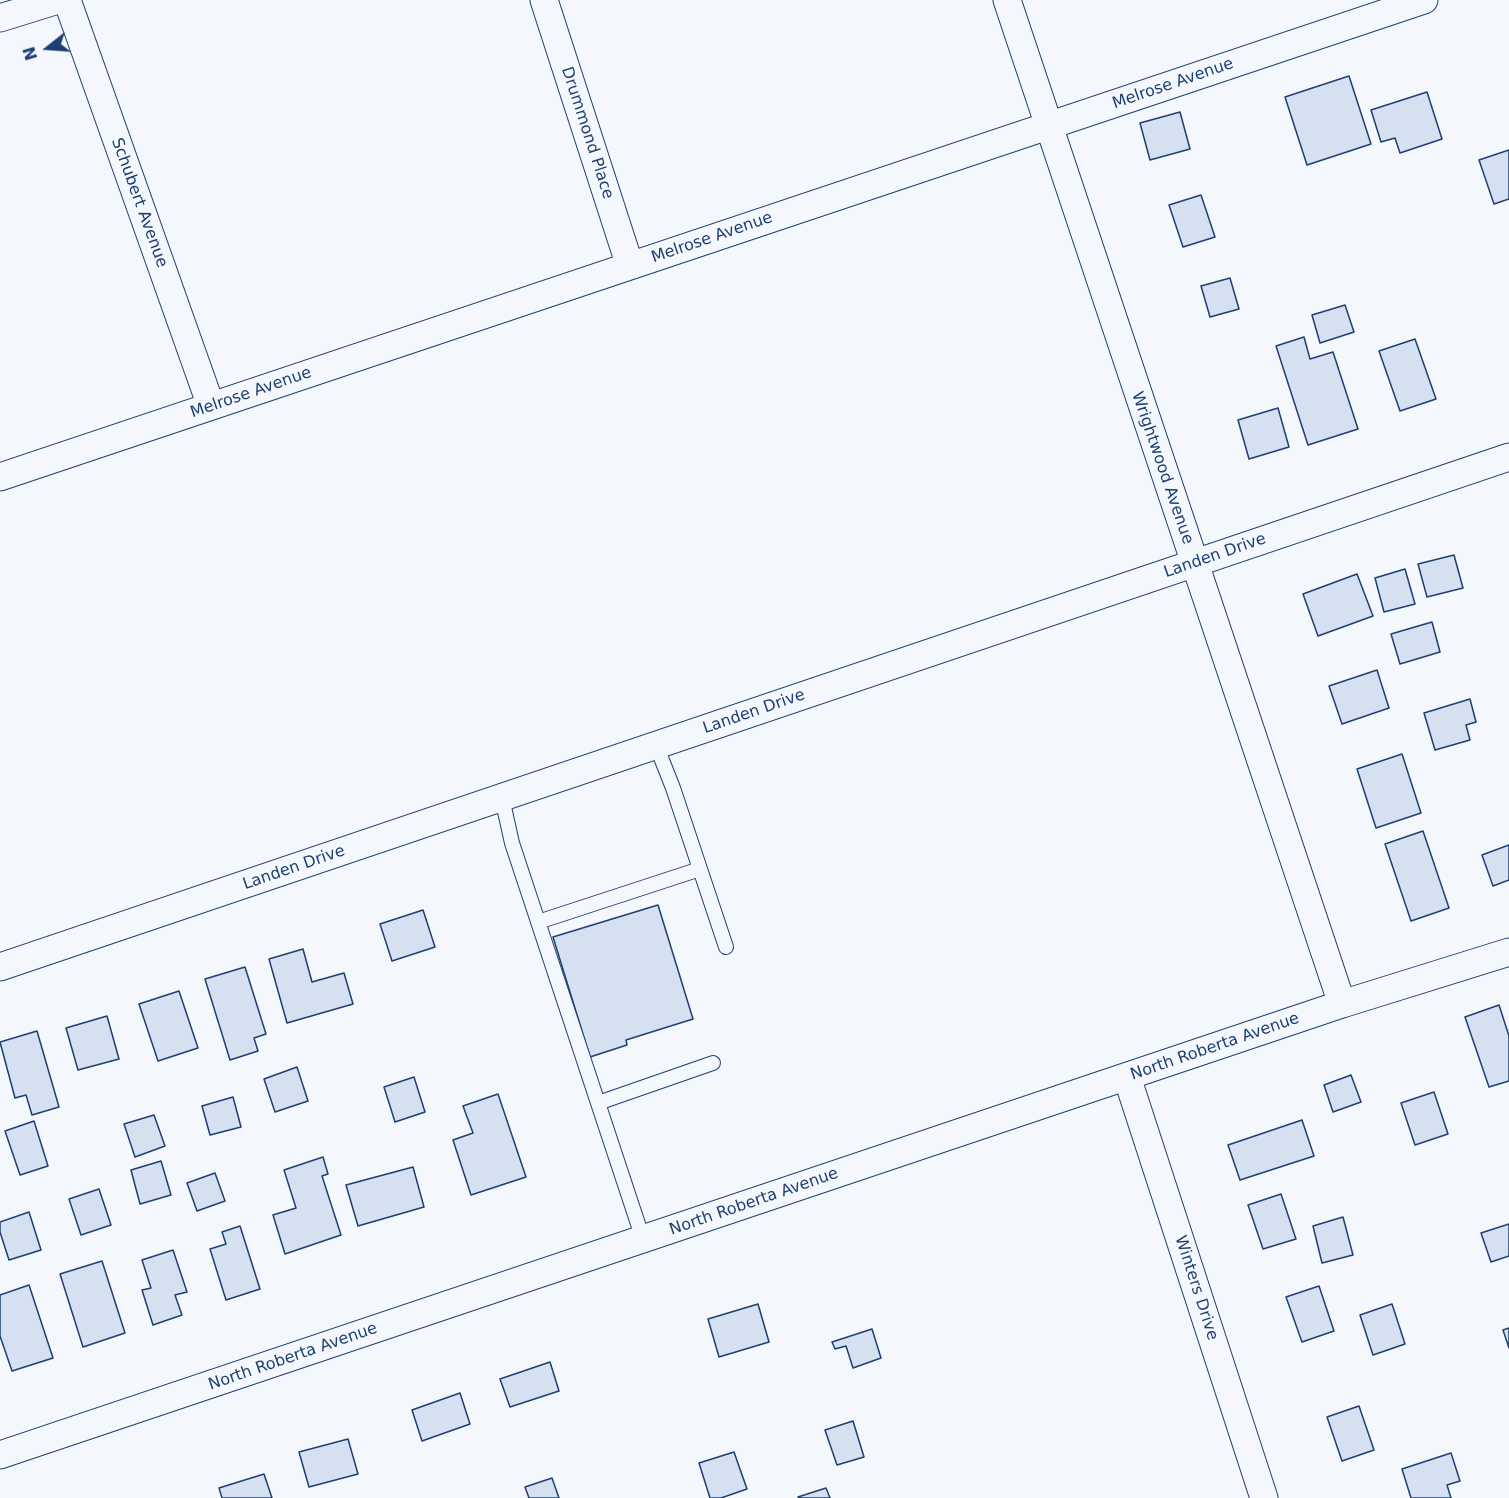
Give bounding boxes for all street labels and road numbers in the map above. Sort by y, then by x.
street label: Melrose Avenue [1110,54,1236,114]
street label: Drummond Place [557,64,617,202]
street label: Schubert Avenue [107,136,171,270]
street label: Melrose Avenue [649,208,775,268]
street label: Melrose Avenue [188,363,314,423]
street label: Wrightwood Avenue [1127,389,1197,547]
street label: Landen Drive [1161,530,1269,582]
street label: Landen Drive [700,686,808,738]
street label: Landen Drive [240,842,348,894]
street label: North Roberta Avenue [1128,1009,1302,1085]
street label: North Roberta Avenue [667,1164,841,1240]
street label: Winters Drive [1170,1233,1222,1343]
street label: North Roberta Avenue [206,1319,380,1395]

